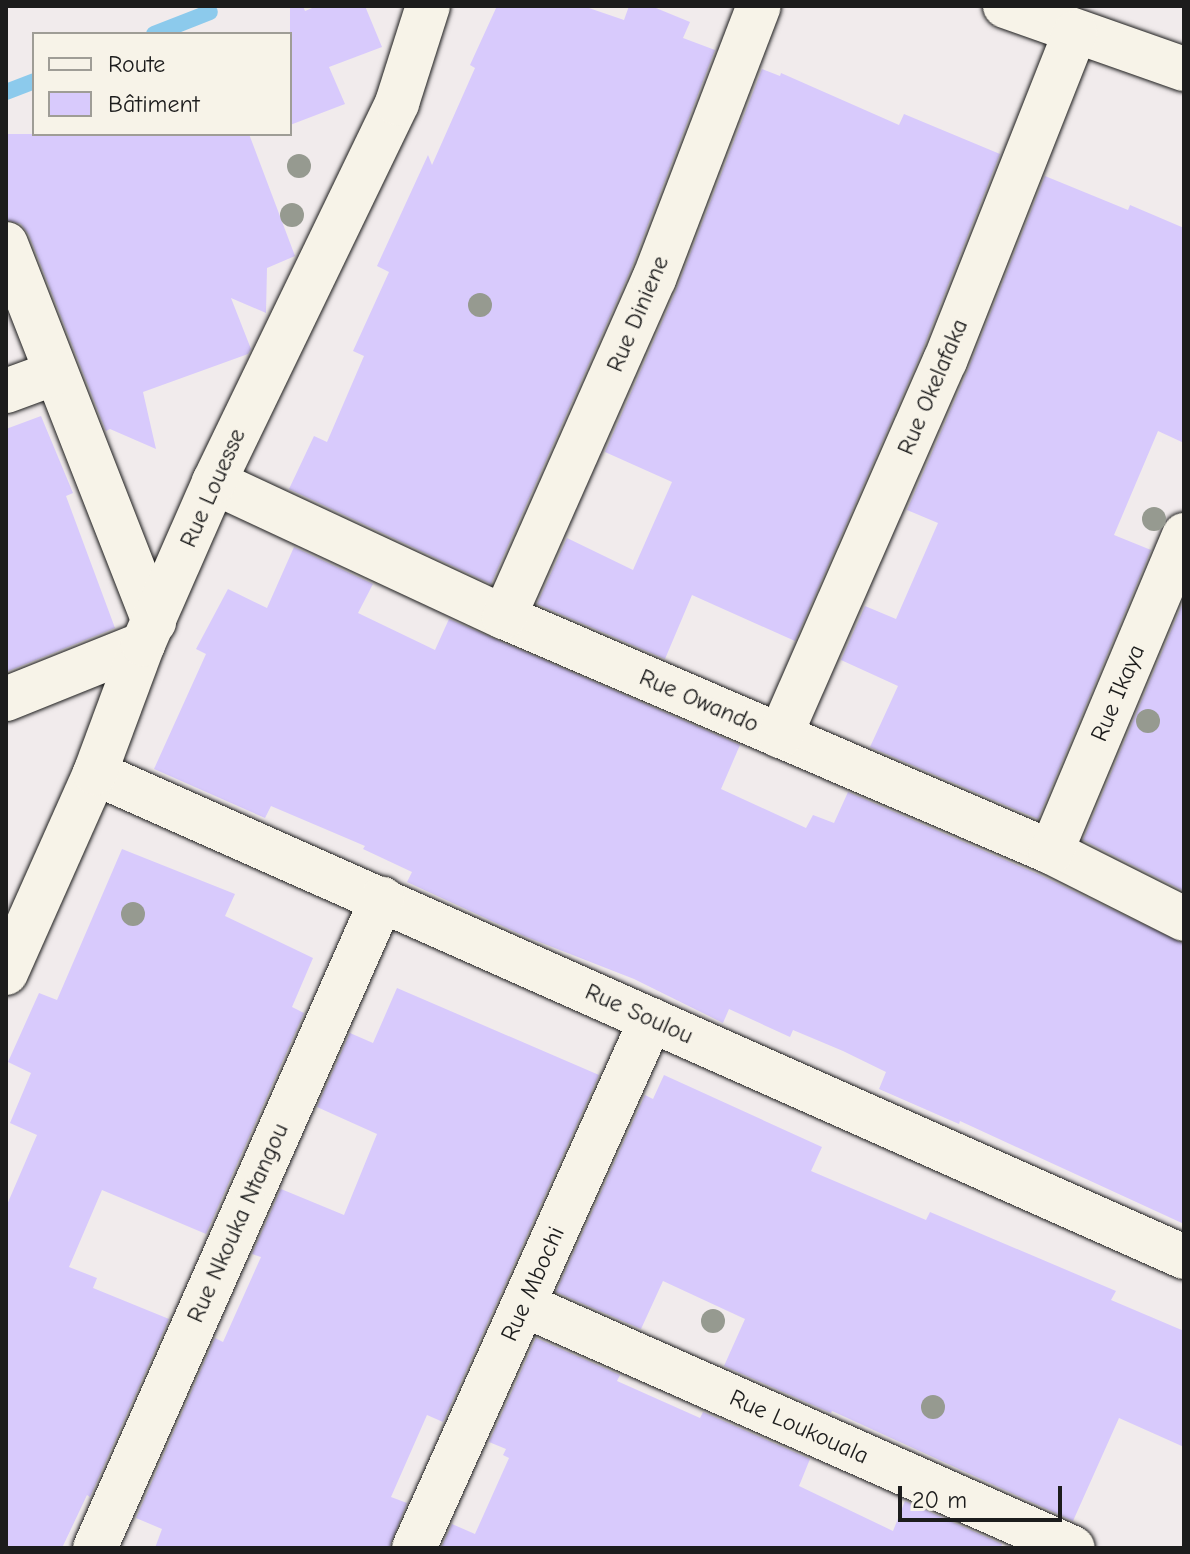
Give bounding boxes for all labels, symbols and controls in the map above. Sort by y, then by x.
legend [32,32,292,136]
text: Route [108,50,165,78]
text: Bâtiment [108,90,200,118]
street label: Rue Diniene [601,252,675,376]
street label: Rue Okelafaka [891,315,975,459]
street label: Rue Louesse [174,424,252,552]
street label: Rue Ikaya [1085,640,1151,746]
street label: Rue Owando [635,663,763,739]
street label: Rue Soulou [581,977,697,1051]
street label: Rue Nkouka Ntangou [181,1119,295,1327]
street label: Rue Mbochi [495,1222,571,1346]
street label: Rue Loukouala [725,1383,873,1471]
scale bar [902,1470,1066,1520]
text: 20 m [912,1486,967,1514]

